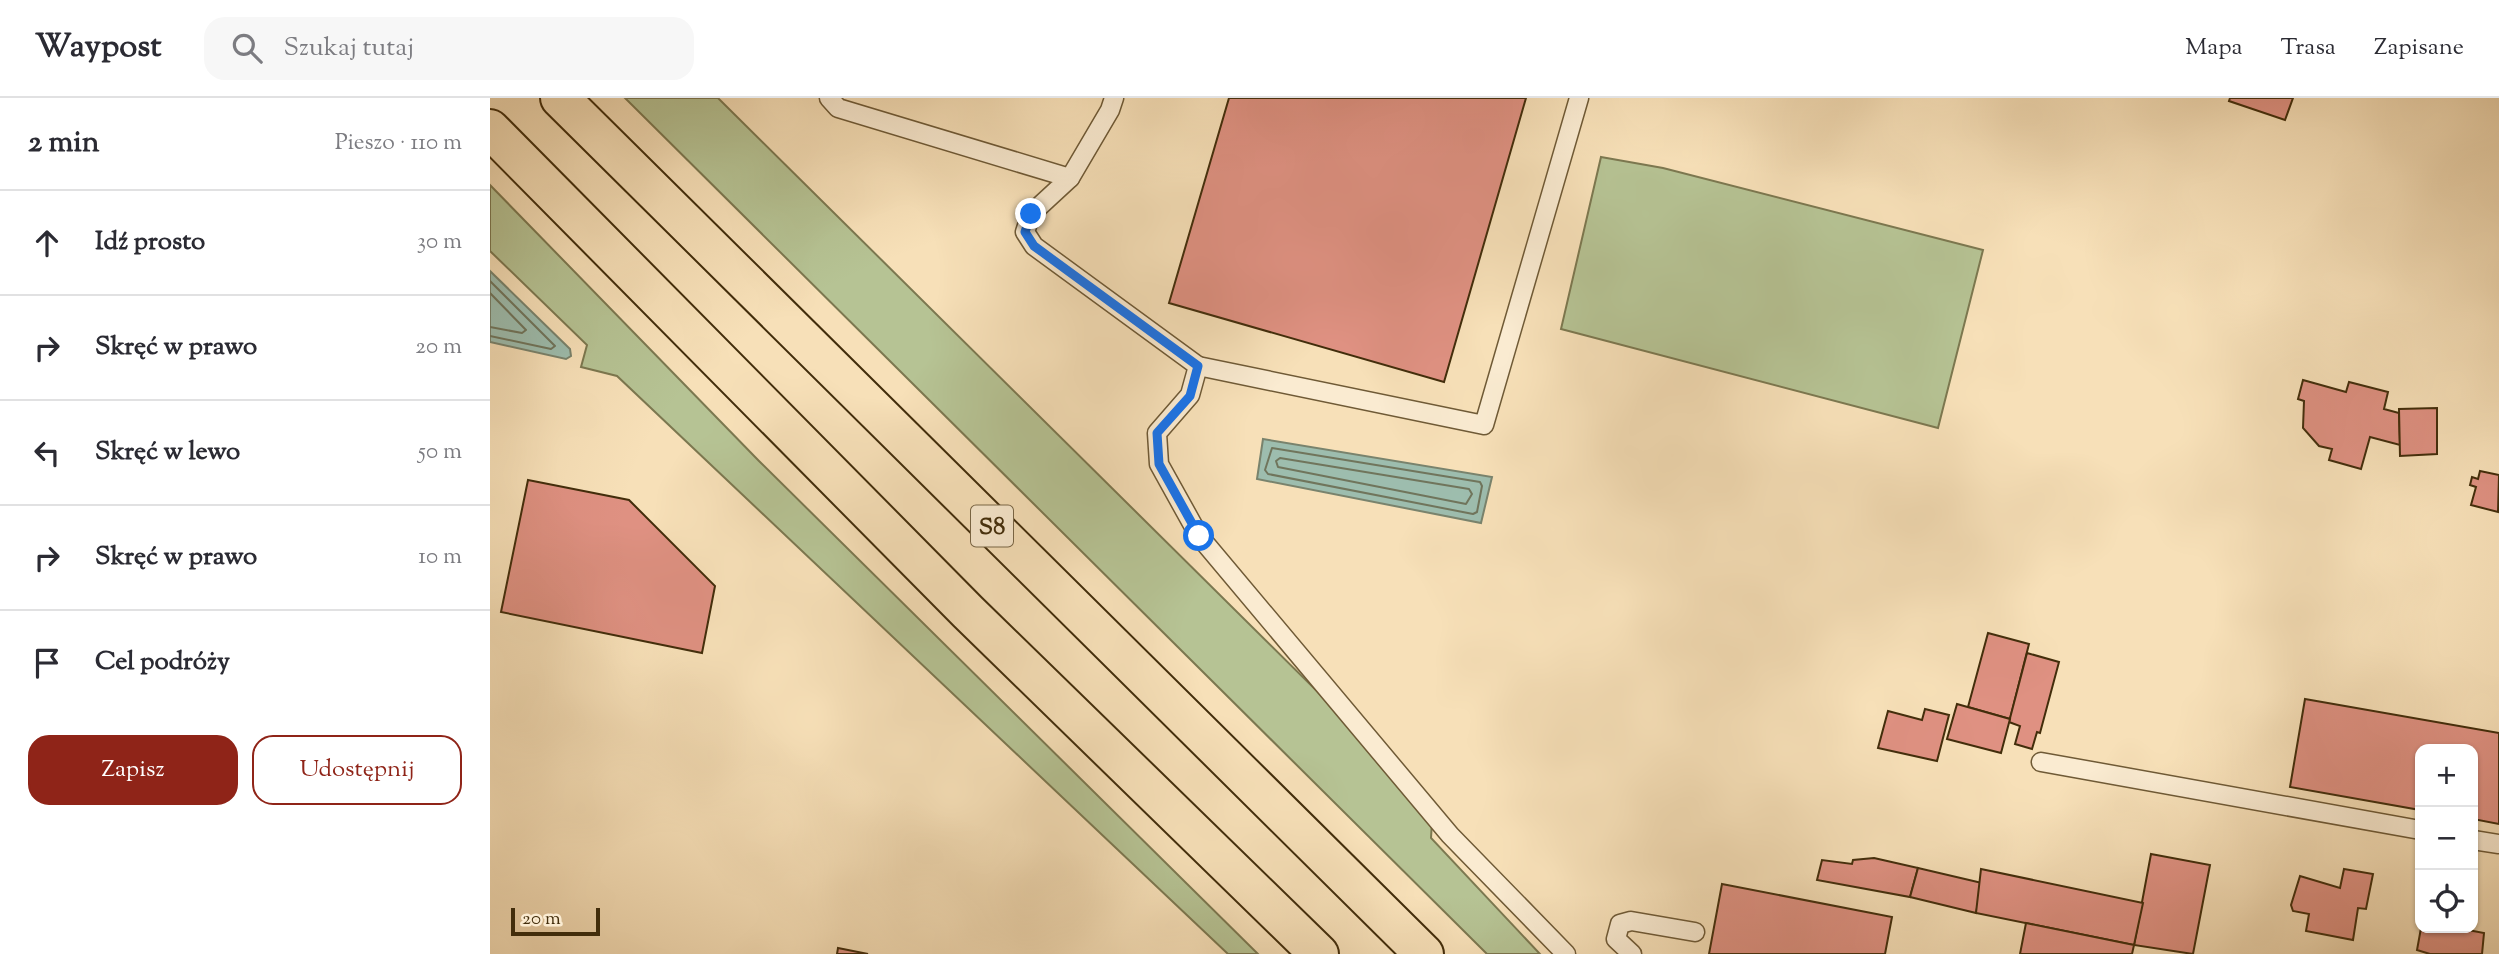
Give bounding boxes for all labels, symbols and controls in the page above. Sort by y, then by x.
search box [204,17,694,80]
text: Waypost [35,24,162,72]
icon: search [228,29,266,67]
text: Szukaj tutaj [284,30,414,67]
text: Mapa [2185,31,2243,65]
text: Trasa [2281,31,2336,65]
text: Zapisane [2374,31,2464,65]
text: 2 min [28,122,100,165]
text: Pieszo · 110 m [335,127,462,160]
route end [1015,198,1046,229]
icon: ahead [28,224,66,262]
text: Idź prosto [95,224,205,261]
text: 30 m [417,226,462,259]
icon: right [28,329,66,367]
text: Skręć w prawo [95,329,257,366]
text: 20 m [415,331,462,364]
icon: left [28,434,66,472]
text: Skręć w lewo [95,434,240,471]
text: 50 m [418,436,462,469]
road number: S8 [971,506,1013,546]
route start [1183,520,1214,551]
icon: right [28,539,66,577]
text: Skręć w prawo [95,539,257,576]
text: 10 m [418,541,462,574]
icon: arrive [28,644,66,682]
text: Cel podróży [95,644,230,681]
button: Zapisz [28,735,238,805]
button: Udostępnij [252,735,462,805]
map controls [2415,744,2478,933]
button: + [2415,744,2478,807]
button: − [2415,807,2478,870]
button: locate [2415,870,2478,933]
scale bar [511,905,600,937]
text: 20 m [522,906,561,933]

